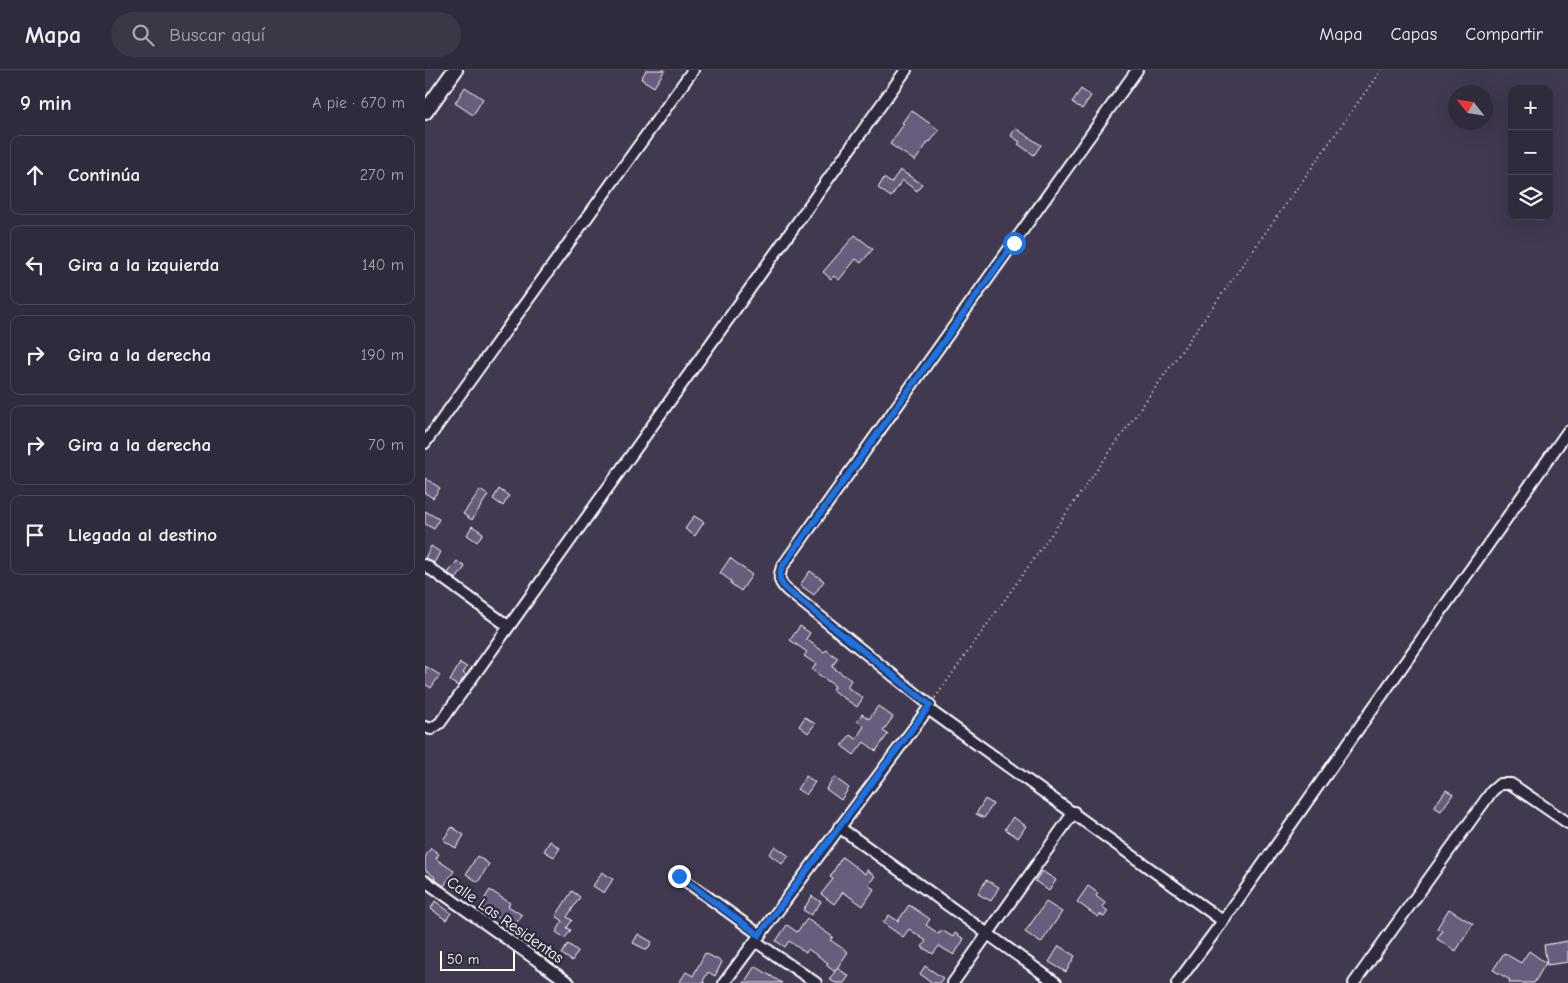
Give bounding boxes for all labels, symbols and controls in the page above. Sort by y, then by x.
search box [111,12,461,57]
text: Mapa [25,21,81,49]
icon: search [129,21,157,49]
text: Buscar aquí [169,24,265,46]
text: Mapa [1319,24,1362,45]
text: Capas [1390,24,1437,45]
text: Compartir [1465,24,1543,45]
north arrow [1448,85,1493,130]
map controls [1508,85,1553,220]
button: + [1508,85,1553,130]
text: 9 min [20,91,72,115]
text: A pie · 670 m [312,94,405,112]
button: − [1508,130,1553,175]
icon: ahead [21,161,49,189]
text: Continúa [68,164,140,186]
text: 270 m [360,166,404,184]
button: layers [1508,175,1553,220]
route start [1003,232,1026,255]
icon: left [21,251,49,279]
text: Gira a la izquierda [68,254,219,276]
text: 140 m [362,256,404,274]
icon: right [21,341,49,369]
text: Gira a la derecha [68,344,211,366]
text: 190 m [361,346,404,364]
icon: right [21,431,49,459]
text: Gira a la derecha [68,434,211,456]
text: 70 m [368,436,404,454]
icon: arrive [21,521,49,549]
text: Llegada al destino [68,524,217,546]
route end [668,865,691,888]
street label: Calle Las Residentas [443,873,567,967]
scale bar [440,948,515,971]
text: 50 m [447,951,479,968]

